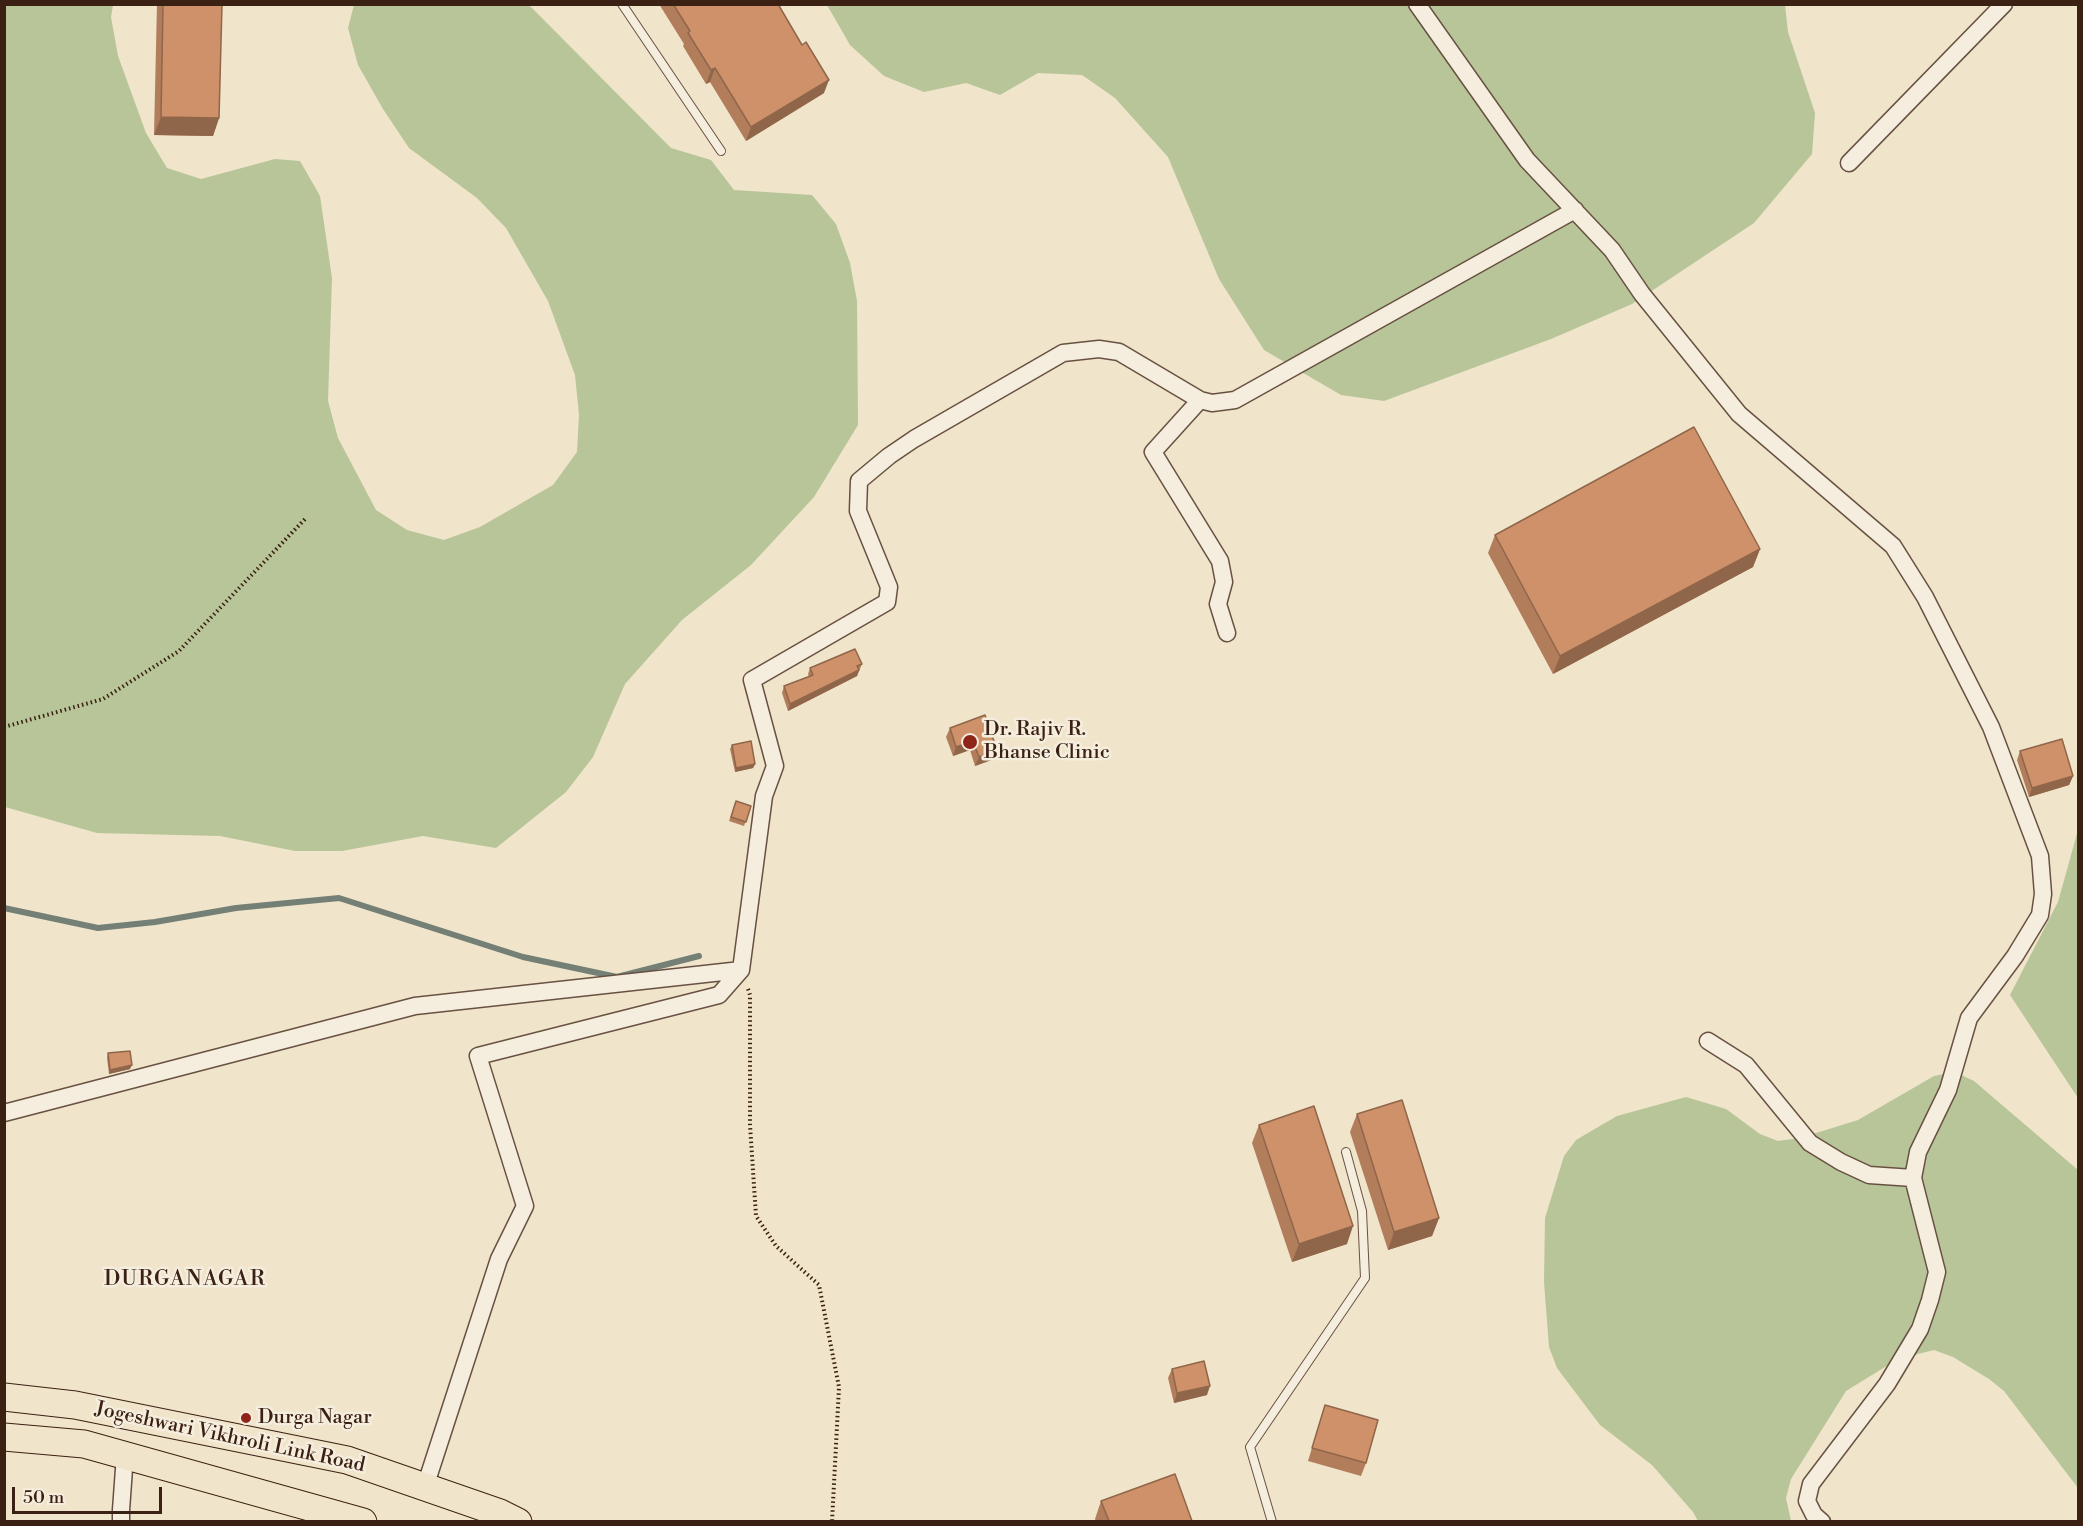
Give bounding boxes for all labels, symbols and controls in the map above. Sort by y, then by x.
place label: Dr. Rajiv R. Bhanse Clinic [984,718,1110,765]
marker: Dr. Rajiv R. Bhanse Clinic [961,733,979,751]
district label: DURGANAGAR [104,1267,266,1293]
street label: Jogeshwari Vikhroli Link Road [93,1398,367,1478]
place label: Durga Nagar [258,1406,372,1430]
marker: Durga Nagar [239,1411,253,1425]
scale bar [15,1475,165,1513]
text: 50 m [23,1486,64,1509]

